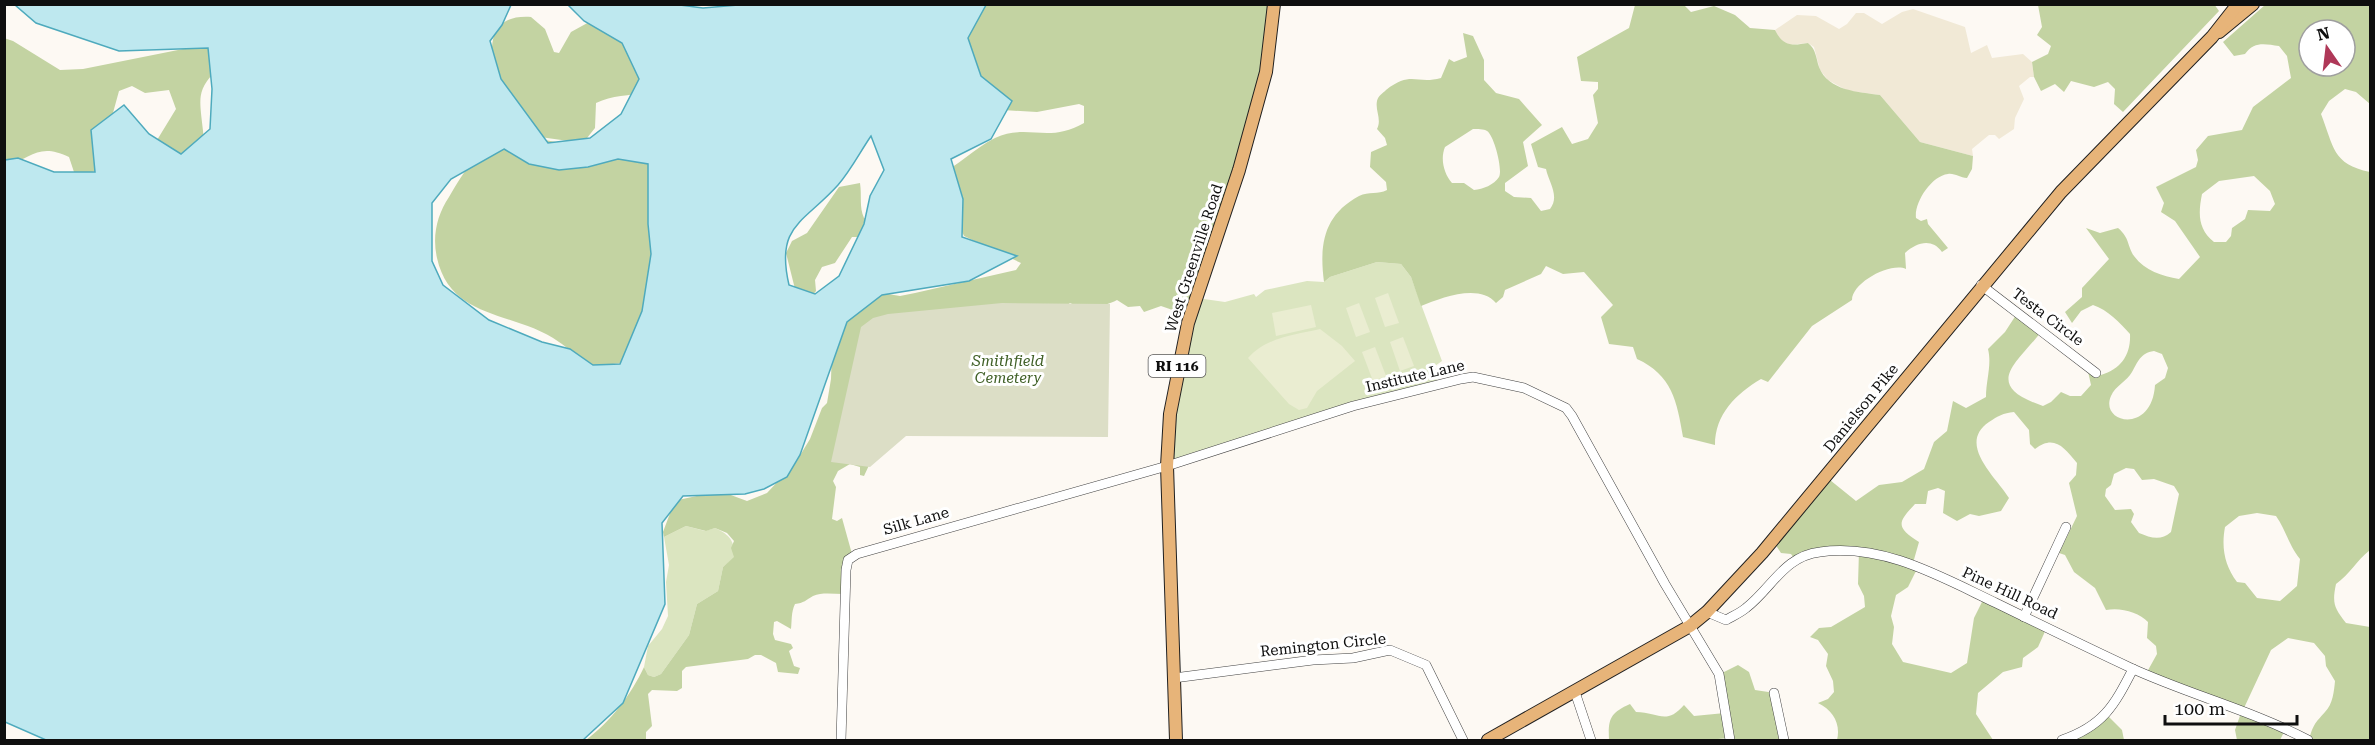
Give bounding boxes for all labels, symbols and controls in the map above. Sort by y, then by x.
north arrow [2297,18,2357,78]
text: N [2315,23,2332,45]
street label: West Greenville Road [1162,181,1227,334]
street label: Testa Circle [2009,284,2087,350]
park label: Smithfield Cemetery [971,352,1044,387]
road number: RI 116 [1148,355,1206,377]
street label: Institute Lane [1364,356,1466,396]
street label: Danielson Pike [1820,360,1902,456]
street label: Silk Lane [881,503,951,539]
street label: Pine Hill Road [1959,563,2061,623]
street label: Remington Circle [1259,629,1387,661]
scale bar [2165,688,2297,726]
text: 100 m [2174,698,2225,719]

